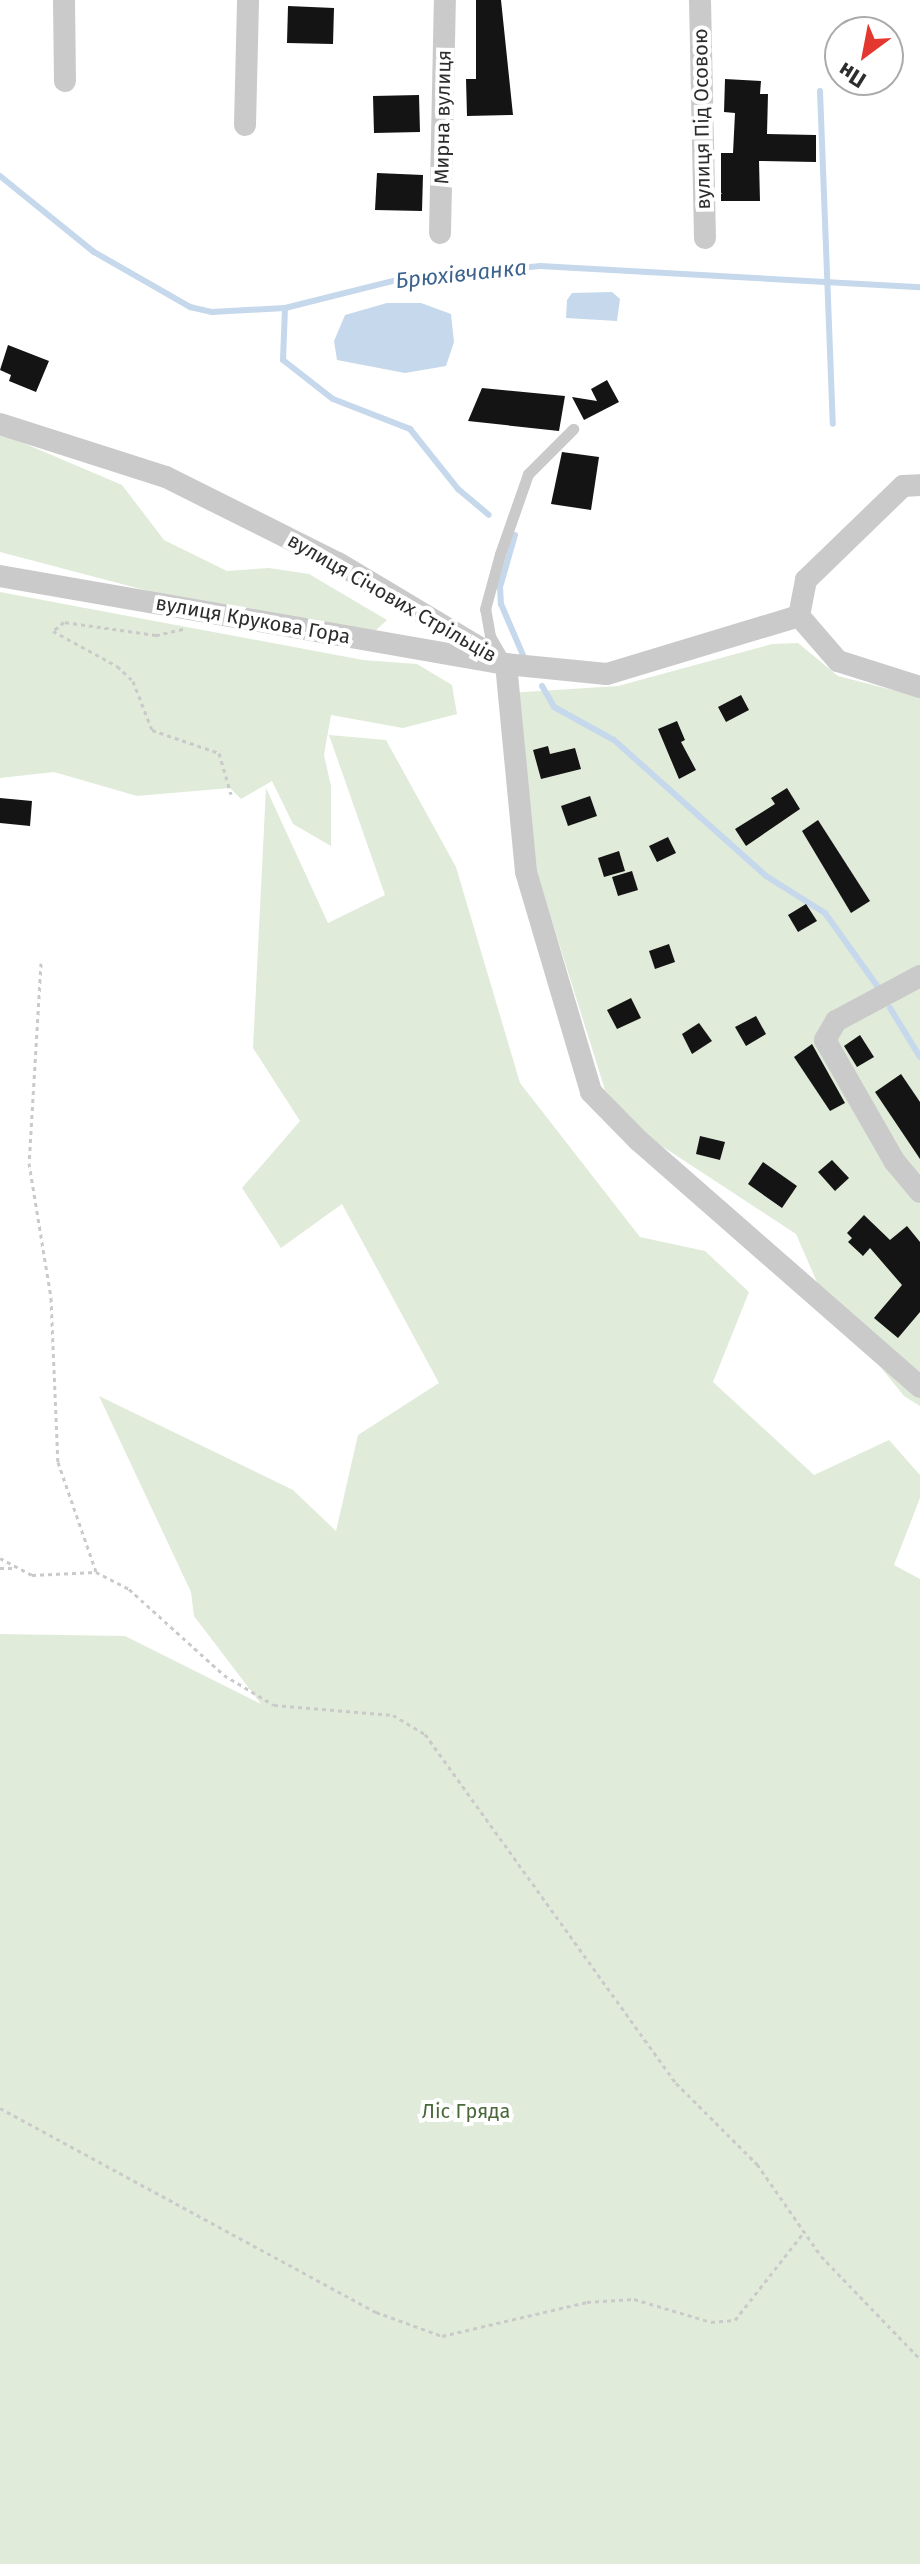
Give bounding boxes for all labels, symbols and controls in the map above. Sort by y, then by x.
north arrow [824,16,904,96]
street label: вулиця Під Осовою [688,28,716,210]
street label: Мирна вулиця [430,50,456,184]
text: Пн [833,56,871,94]
water label: Брюхівчанка [394,254,528,294]
street label: вулиця Січових Стрільців [283,528,501,668]
street label: вулиця Крукова Гора [154,591,352,649]
park label: Ліс Гряда [422,2099,510,2123]

